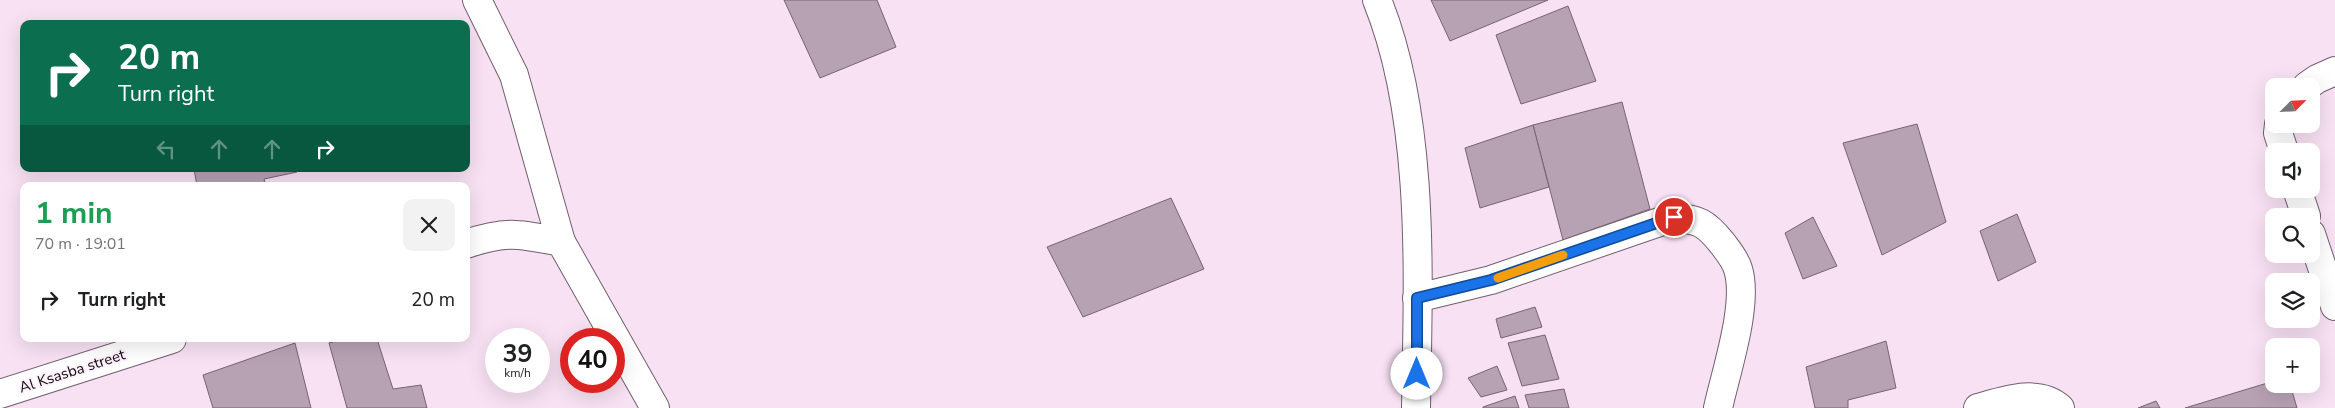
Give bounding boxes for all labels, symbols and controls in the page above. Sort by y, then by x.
text: 20 m [118,34,200,81]
icon: right [35,40,100,105]
north arrow [2265,78,2320,132]
map controls [2265,78,2320,393]
text: Turn right [118,79,214,109]
icon: left [152,135,180,163]
icon: ahead [205,135,233,163]
icon: ahead [258,135,286,163]
icon: right [311,135,339,163]
button: sound [2265,143,2320,198]
text: 1 min [35,193,113,234]
pin [1653,196,1695,238]
button: close [403,199,455,251]
icon: arrive [1660,203,1688,231]
button: search [2265,208,2320,263]
text: 70 m · 19:01 [35,233,126,255]
button: layers [2265,273,2320,328]
icon: right [35,286,63,314]
text: Turn right [78,287,165,313]
text: 20 m [411,287,455,313]
speed limit sign: 40 [560,328,625,393]
text: 39 [502,337,533,371]
button: + [2265,338,2320,393]
street label: Al Ksasba street [16,344,128,398]
position arrow [1390,347,1442,399]
text: km/h [504,365,531,381]

